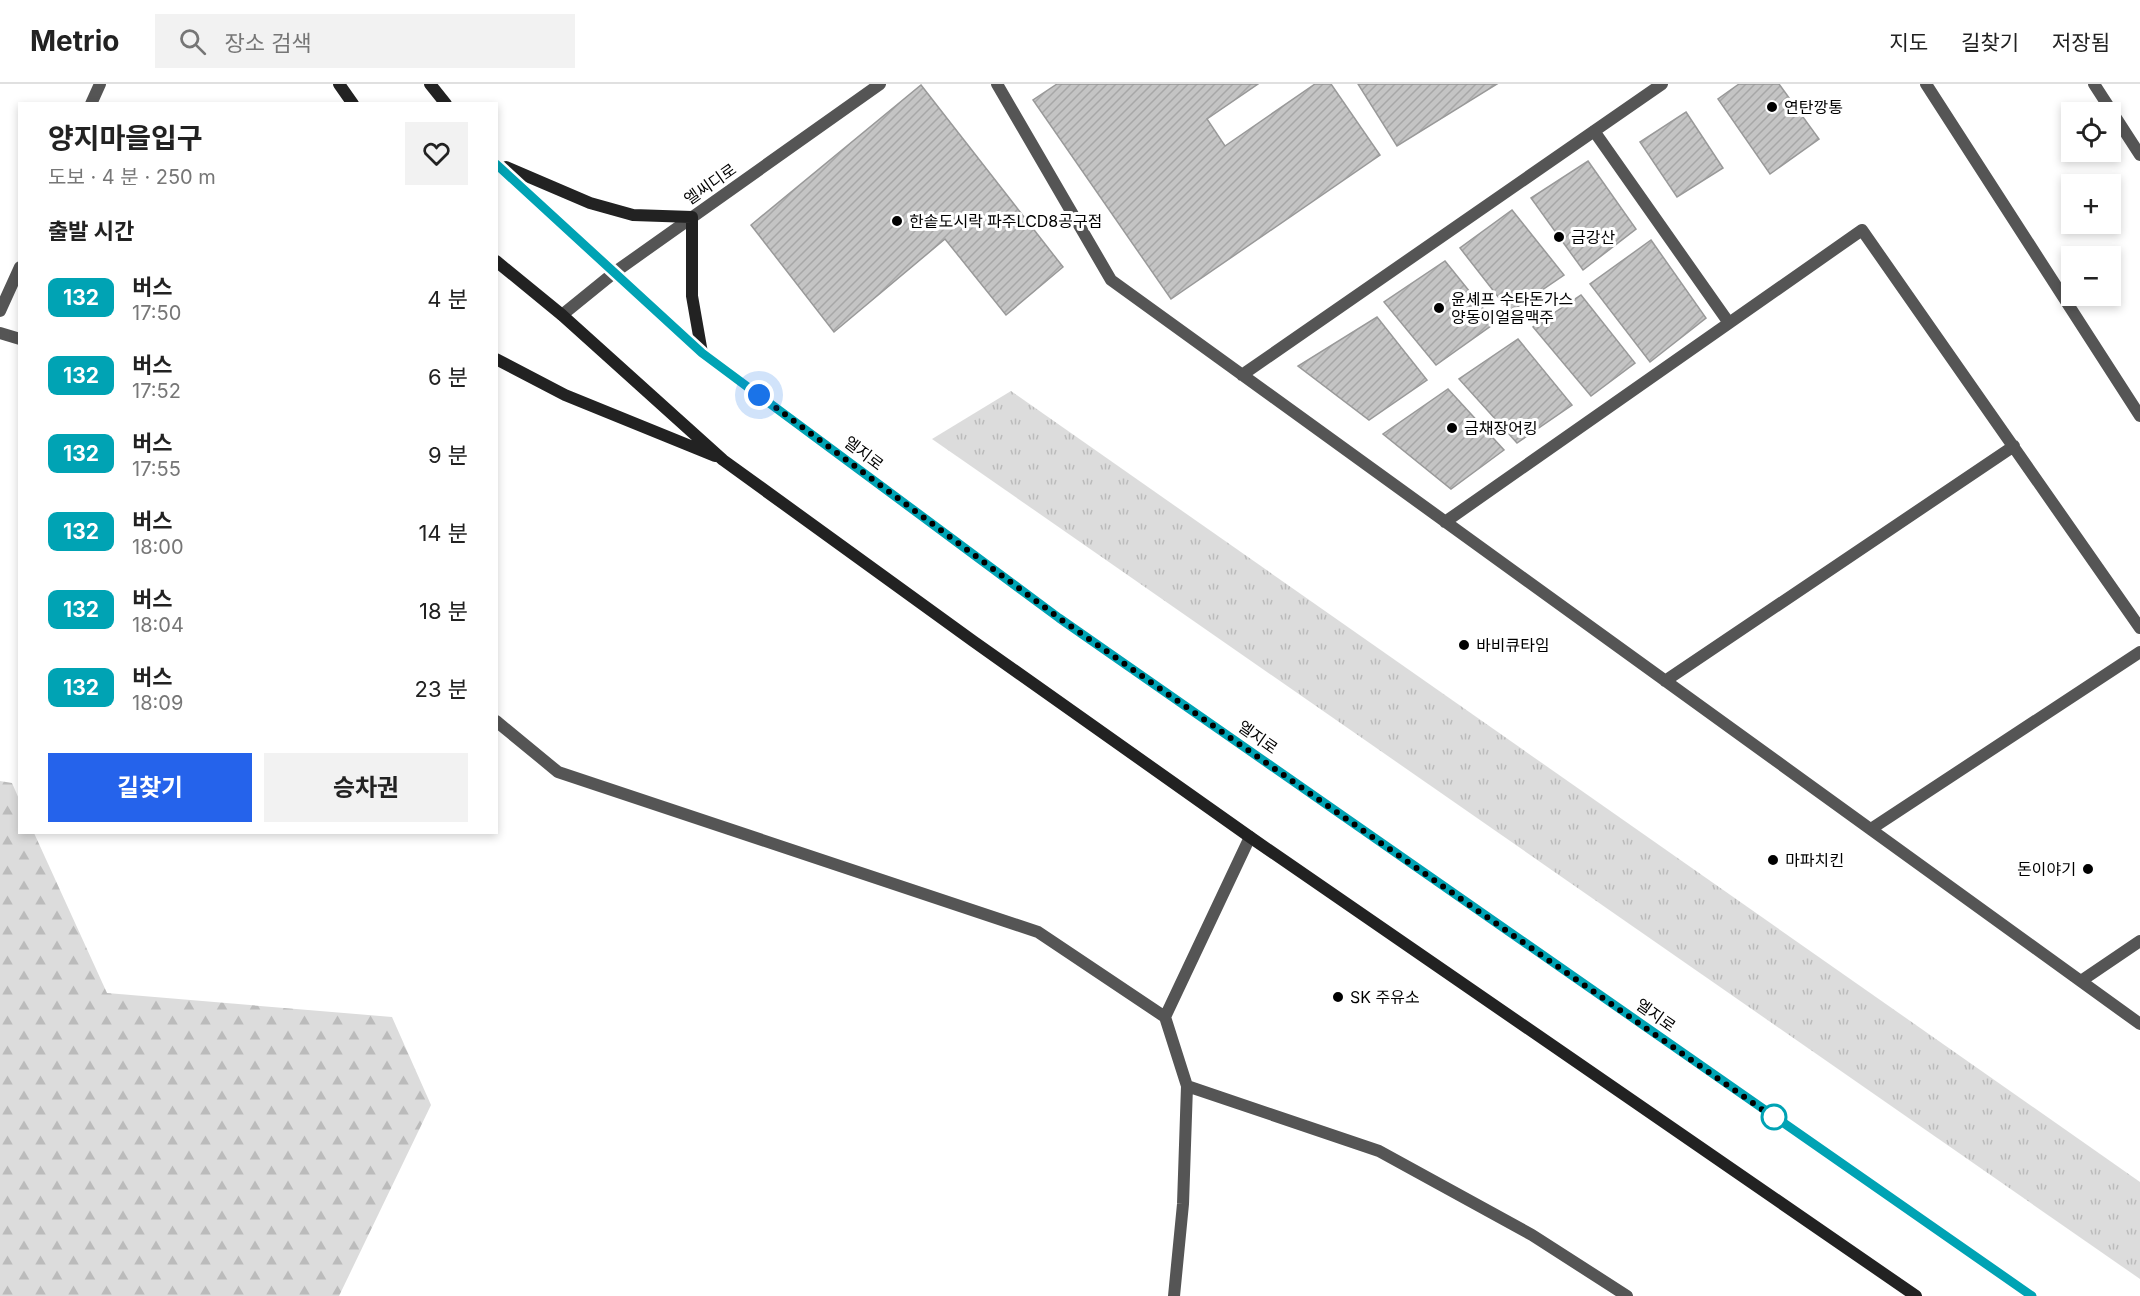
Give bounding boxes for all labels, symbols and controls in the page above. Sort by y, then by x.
search box [155,14,575,68]
text: Metrio [30,24,119,58]
icon: search [176,25,209,58]
text: 장소 검색 [224,30,312,56]
text: 지도 [1889,30,1928,55]
text: 길찾기 [1961,30,2019,55]
text: 저장됨 [2052,30,2110,55]
place label: 연탄깡통 [1784,97,1843,117]
marker: 연탄깡통 [1765,100,1779,114]
map controls [2061,102,2121,306]
button: locate [2061,102,2121,162]
text: 양지마을입구 [48,121,203,155]
button: heart [405,122,468,185]
street label: 엘씨디로 [680,159,740,209]
text: 도보 · 4 분 · 250 m [48,165,216,189]
button: + [2061,174,2121,234]
place label: 한솥도시락 파주LCD8공구점 [909,211,1102,231]
marker: 한솥도시락 파주LCD8공구점 [890,214,904,228]
text: 출발 시간 [48,218,134,244]
place label: 금강산 [1571,227,1615,247]
marker: 금강산 [1552,230,1566,244]
button: − [2061,246,2121,306]
text: 버스 [132,274,172,300]
text: 132 [63,285,99,310]
text: 4 분 [427,286,468,312]
place label: 윤셰프 수타돈가스 양동이얼음맥주 [1451,289,1573,327]
text: 17:50 [132,301,181,325]
marker: 윤셰프 수타돈가스 양동이얼음맥주 [1432,301,1446,315]
text: 버스 [132,352,172,378]
text: 132 [63,363,99,388]
text: 6 분 [428,364,468,390]
text: 17:52 [132,379,181,403]
your location [744,380,774,410]
place label: 금채장어킹 [1464,418,1538,438]
marker: 금채장어킹 [1445,421,1459,435]
text: 버스 [132,430,172,456]
street label: 엘지로 [840,432,888,474]
text: 132 [63,441,99,466]
text: 9 분 [428,442,468,468]
text: 17:55 [132,457,181,481]
text: 버스 [132,508,172,534]
text: 132 [63,519,99,544]
text: 14 분 [418,520,468,546]
text: 18:00 [132,535,184,559]
text: 버스 [132,586,172,612]
text: 132 [63,597,99,622]
text: 18 분 [419,598,468,624]
text: 18:04 [132,613,184,637]
place label: 바비큐타임 [1476,635,1550,655]
marker: 바비큐타임 [1457,638,1471,652]
text: 버스 [132,664,172,690]
text: 132 [63,675,99,700]
text: 23 분 [415,676,468,702]
text: 18:09 [132,691,183,715]
street label: 엘지로 [1234,716,1282,758]
button: 길찾기 [48,753,252,822]
button: 승차권 [264,753,468,822]
place label: 마파치킨 [1785,850,1844,870]
marker: 마파치킨 [1766,853,1780,867]
place label: 돈이야기 [2017,859,2076,879]
marker: 돈이야기 [2081,862,2095,876]
place label: SK 주유소 [1350,987,1420,1007]
marker: SK 주유소 [1331,990,1345,1004]
street label: 엘지로 [1632,994,1680,1036]
unlabelled marker [1761,1104,1787,1130]

